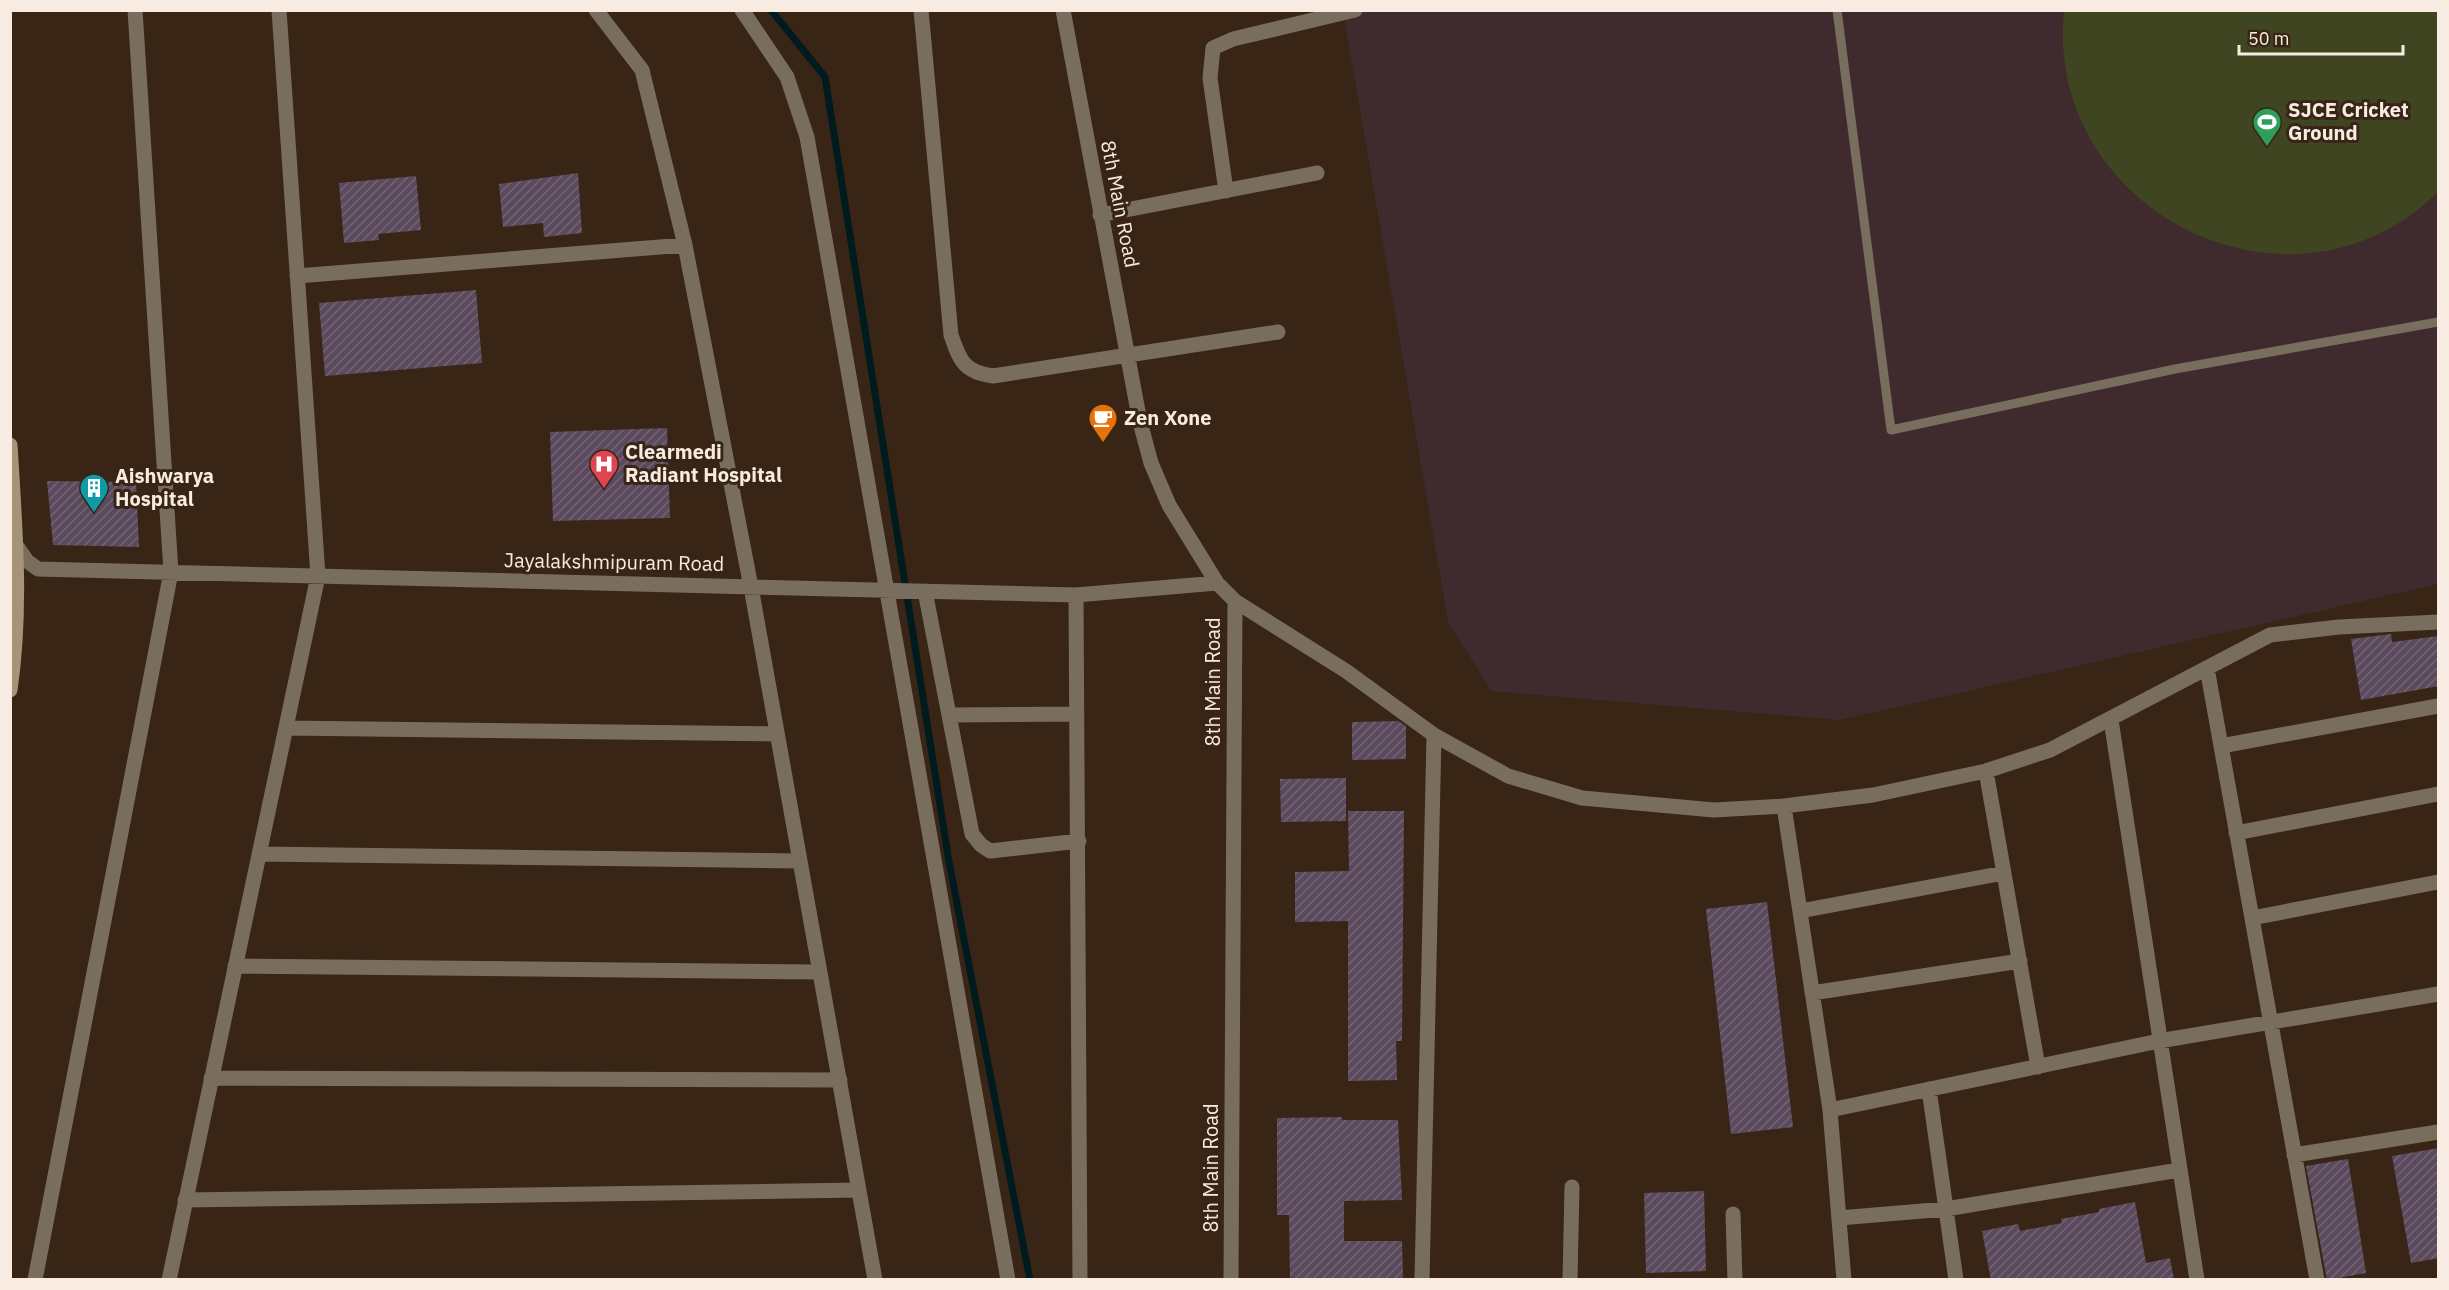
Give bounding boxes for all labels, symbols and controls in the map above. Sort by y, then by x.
scale bar [2239,18,2402,56]
text: 50 m [2248,27,2290,50]
place label: SJCE Cricket Ground [2288,96,2409,146]
sports icon: SJCE Cricket Ground [2251,106,2283,148]
street label: 8th Main Road [1095,138,1146,270]
cafe icon: Zen Xone [1087,402,1119,444]
place label: Zen Xone [1124,404,1211,431]
place label: Clearmedi Radiant Hospital [625,438,782,488]
hospital icon: Clearmedi Radiant Hospital [588,448,620,490]
place label: Aishwarya Hospital [115,462,214,512]
building icon: Aishwarya Hospital [78,472,110,514]
street label: Jayalakshmipuram Road [504,546,724,577]
street label: 8th Main Road [1199,617,1226,747]
street label: 8th Main Road [1197,1103,1224,1233]

